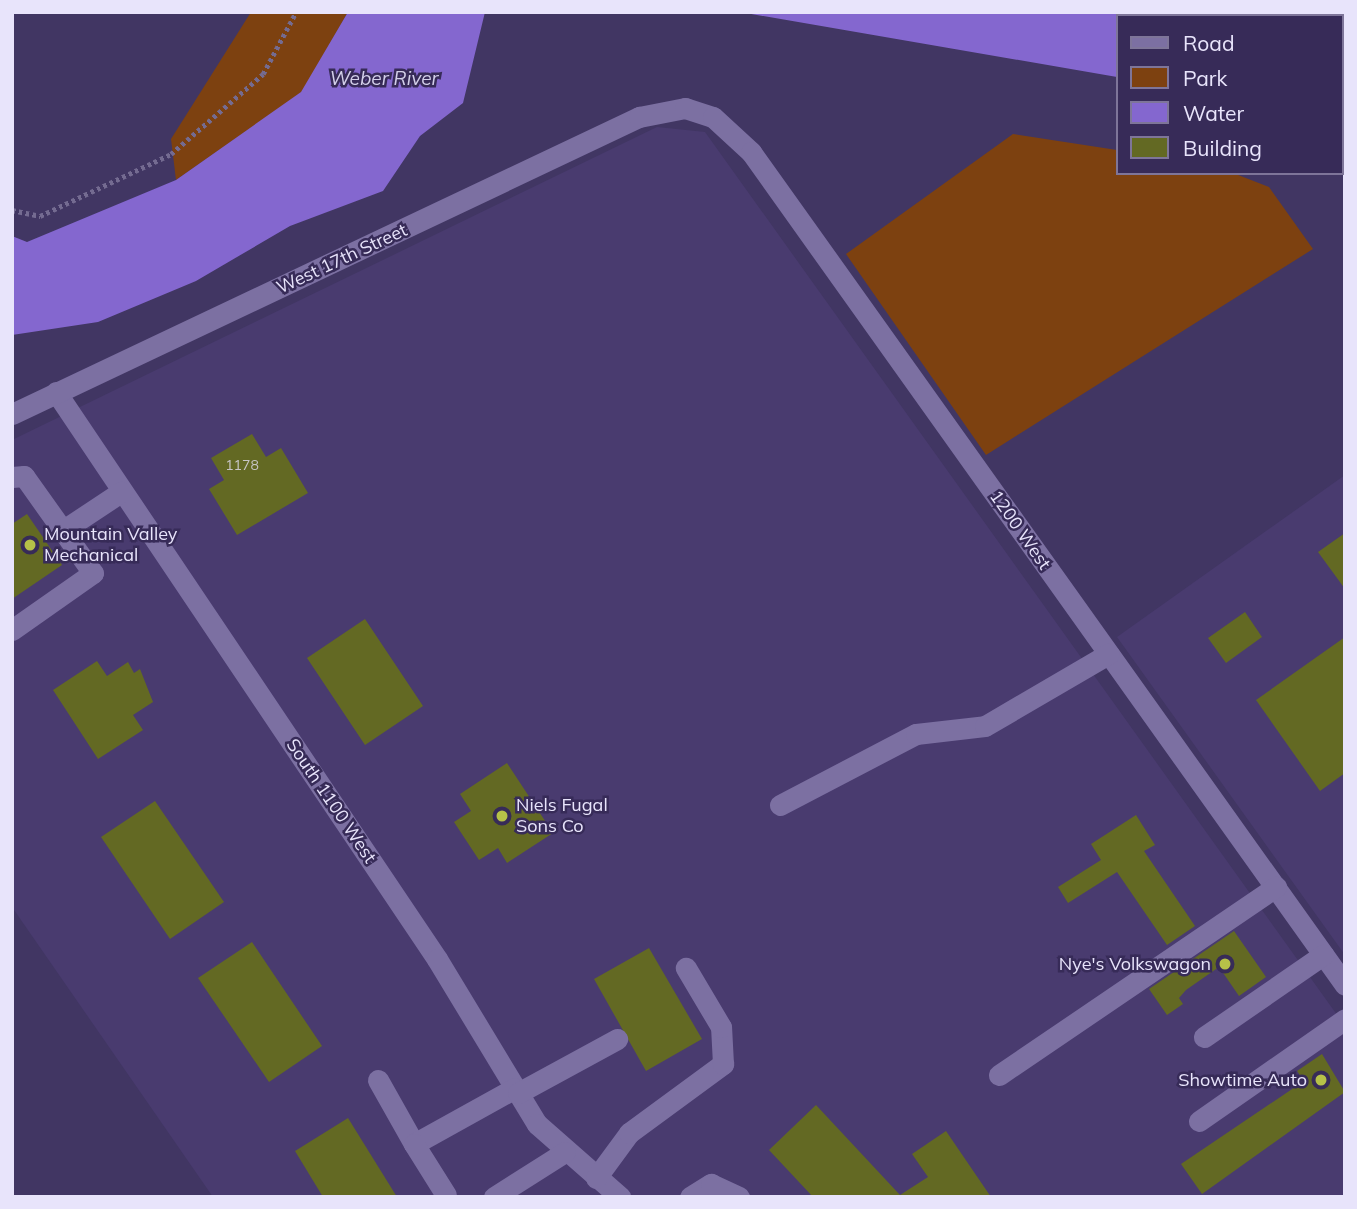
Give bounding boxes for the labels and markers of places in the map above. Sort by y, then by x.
place label: Mountain Valley Mechanical [44,524,177,566]
marker: Mountain Valley Mechanical [22,537,38,553]
place label: Niels Fugal Sons Co [516,795,608,838]
marker: Niels Fugal Sons Co [494,808,510,824]
place label: Nye's Volkswagon [1059,953,1211,975]
marker: Nye's Volkswagon [1217,956,1233,972]
place label: Showtime Auto [1178,1069,1307,1091]
marker: Showtime Auto [1313,1072,1329,1088]

